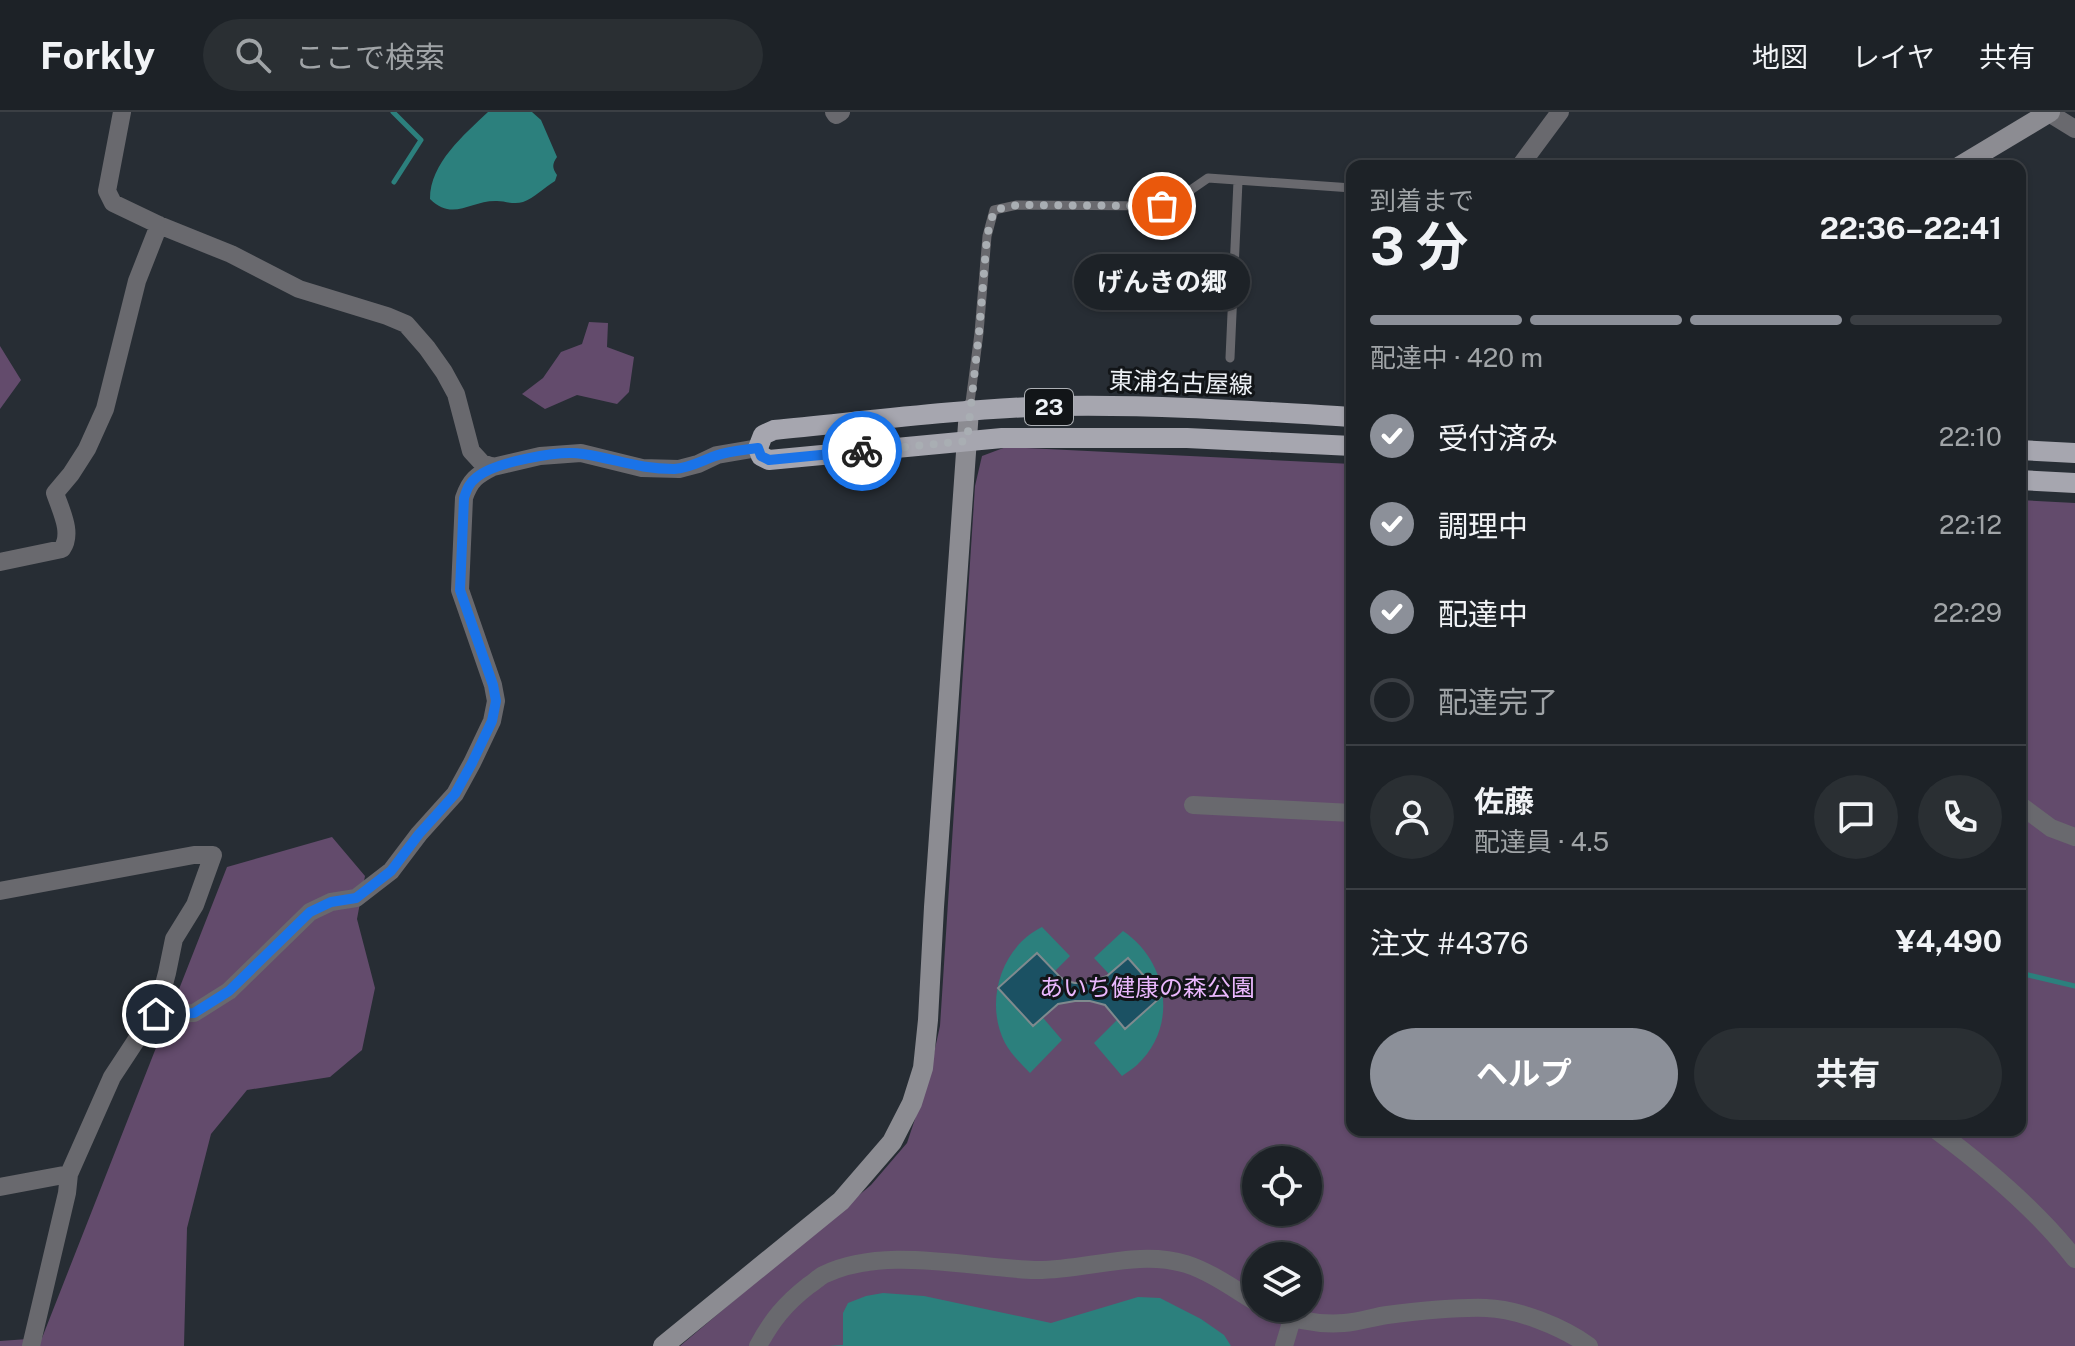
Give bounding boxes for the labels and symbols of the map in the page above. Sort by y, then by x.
pin [1128,172,1196,240]
callout: げんきの郷 [1074,254,1250,310]
street label: 東浦名古屋線 [1109,365,1253,399]
road number: 23 [1025,389,1073,425]
courier [822,411,902,491]
park label: あいち健康の森公園 [1039,973,1255,1001]
pin [122,980,190,1048]

